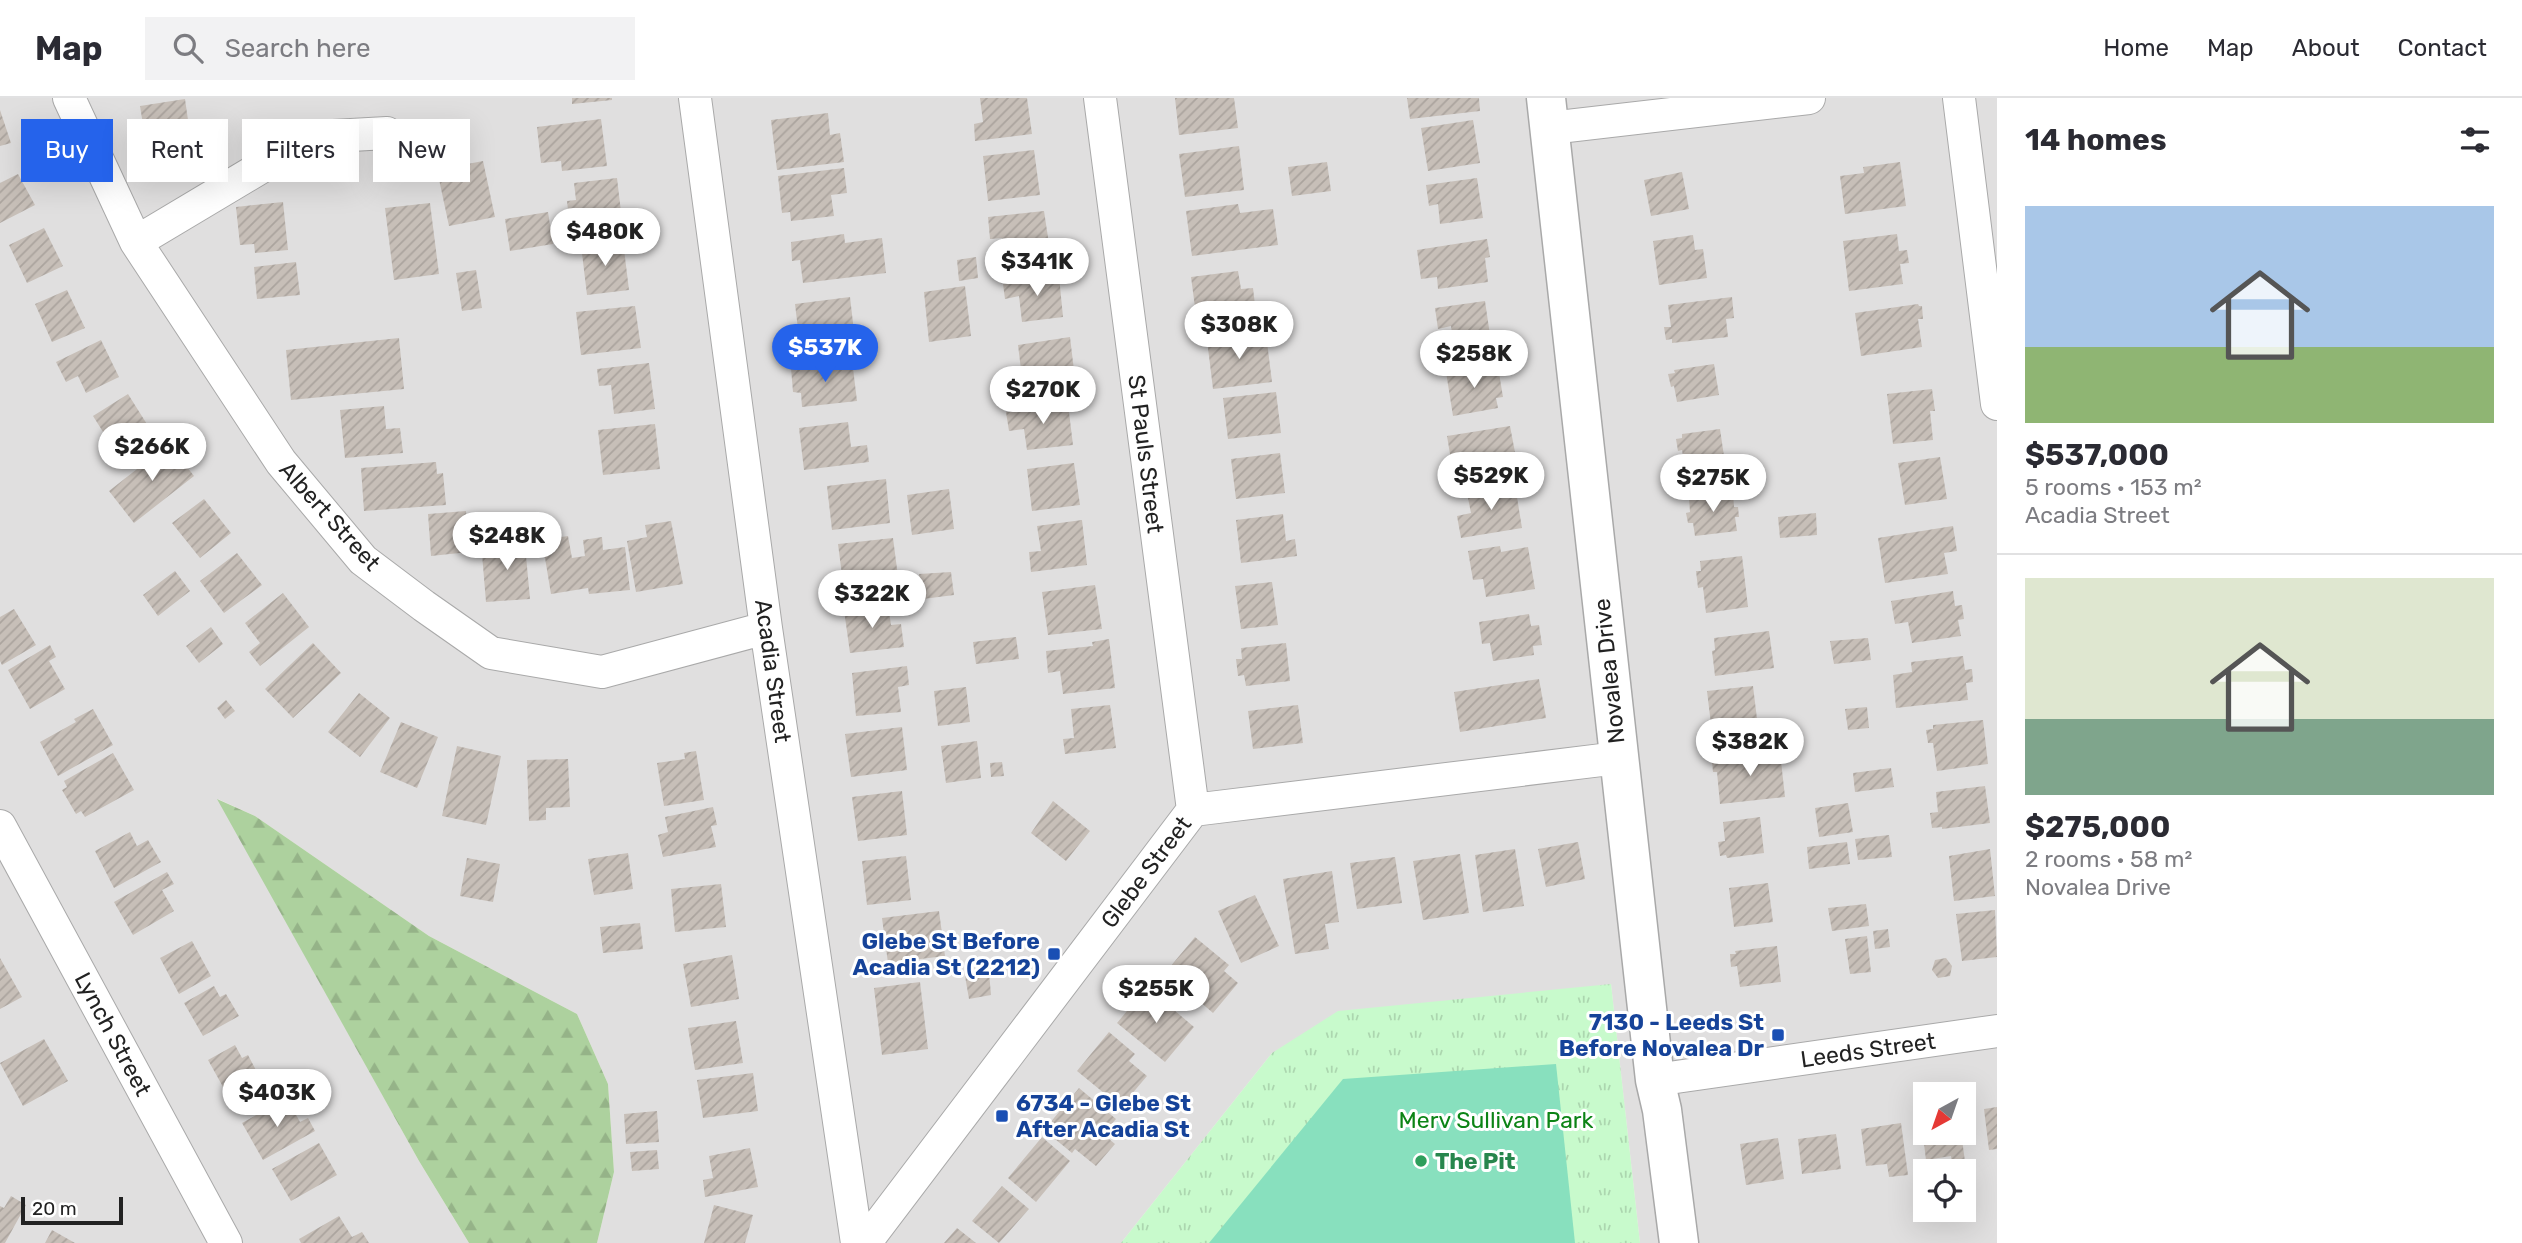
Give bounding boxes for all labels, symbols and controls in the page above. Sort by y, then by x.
search box [145,17,635,80]
text: Map [35,29,103,68]
icon: search [169,29,207,67]
text: Search here [225,33,370,64]
text: Home [2103,34,2169,62]
text: Map [2207,34,2254,62]
text: About [2292,34,2360,62]
text: Contact [2398,34,2487,62]
chip: Buy [21,119,113,182]
chip: Rent [127,119,228,182]
chip: Filters [242,119,359,182]
chip: New [373,119,470,182]
icon: filters [2456,121,2494,159]
text: 14 homes [2025,122,2167,158]
pin: $480K [556,208,654,268]
text: $480K [566,217,644,245]
pin: $341K [988,238,1086,298]
text: $341K [1001,247,1073,275]
icon: home [2197,252,2323,378]
pin: $308K [1190,302,1288,361]
text: $308K [1201,310,1277,338]
pin: $537K [776,324,874,384]
pin: $258K [1425,330,1523,390]
text: $537K [788,333,862,361]
text: $258K [1436,339,1512,367]
pin: $270K [994,366,1092,426]
street label: St Pauls Street [1122,373,1170,535]
text: $270K [1006,375,1080,403]
pin: $266K [103,424,201,483]
text: $266K [114,432,190,460]
text: $537,000 [2025,437,2169,473]
pin: $529K [1442,452,1540,512]
pin: $275K [1664,454,1762,514]
street label: Albert Street [274,456,386,576]
text: $529K [1453,461,1529,489]
text: $275K [1676,463,1750,491]
text: 5 rooms · 153 m² [2025,473,2202,501]
text: Acadia Street [2025,501,2170,529]
pin: $248K [458,512,556,572]
text: $248K [469,521,545,549]
pin: $322K [823,570,921,630]
text: $322K [834,579,910,607]
street label: Acadia Street [749,597,797,745]
street label: Novalea Drive [1587,597,1631,745]
icon: home [2197,624,2323,750]
pin: $382K [1701,718,1799,778]
text: $382K [1712,727,1788,755]
text: $275,000 [2025,809,2170,845]
street label: Glebe Street [1095,811,1197,933]
text: 2 rooms · 58 m² [2025,845,2192,873]
text: Novalea Drive [2025,873,2171,901]
place label: Glebe St Before Acadia St (2212) [852,927,1040,981]
marker: Glebe St Before Acadia St (2212) [1046,946,1062,962]
pin: $255K [1107,965,1205,1025]
street label: Lynch Street [69,967,157,1101]
text: $255K [1118,974,1194,1002]
place label: 7130 - Leeds St Before Novalea Dr [1559,1008,1765,1062]
marker: 7130 - Leeds St Before Novalea Dr [1770,1027,1786,1043]
street label: Leeds Street [1799,1027,1937,1073]
pin: $403K [228,1070,326,1129]
text: $403K [238,1078,316,1106]
north arrow [1913,1082,1976,1144]
map controls [1913,1082,1976,1222]
place label: 6734 - Glebe St After Acadia St [1016,1089,1191,1143]
park label: Merv Sullivan Park [1399,1106,1594,1134]
marker: 6734 - Glebe St After Acadia St [994,1108,1010,1124]
place label: The Pit [1435,1147,1516,1175]
marker: The Pit [1413,1153,1429,1169]
button: locate [1913,1159,1976,1222]
scale bar [21,1194,122,1226]
text: 20 m [32,1197,77,1220]

